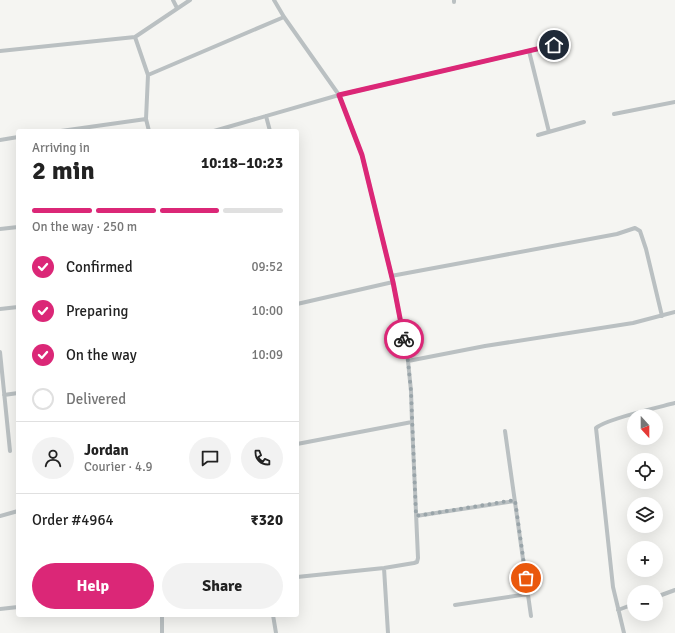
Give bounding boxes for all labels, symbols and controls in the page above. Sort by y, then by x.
pin [537,28,571,62]
icon: home [543,34,565,56]
text: Arriving in [32,140,90,156]
text: 10:18–10:23 [201,154,283,172]
text: 2 min [32,155,95,187]
text: On the way · 250 m [32,219,137,235]
icon: check [32,256,54,278]
text: Confirmed [66,258,133,276]
text: 09:52 [251,259,283,275]
icon: check [32,300,54,322]
text: Preparing [66,302,129,320]
text: 10:00 [251,303,283,319]
courier [384,319,424,359]
icon: bike [393,328,415,350]
icon: check [32,344,54,366]
text: On the way [66,346,137,364]
text: 10:09 [251,347,283,363]
text: Delivered [66,390,126,408]
north arrow [627,409,663,445]
map controls [627,409,663,621]
button: person [32,437,74,479]
button: chat [189,437,231,479]
button: phone [241,437,283,479]
text: Jordan [84,441,129,459]
button: locate [627,453,663,489]
text: Courier · 4.9 [84,459,153,475]
button: layers [627,497,663,533]
text: Order #4964 [32,511,114,529]
text: ₹320 [251,511,283,529]
button: + [627,541,663,577]
pin [509,561,543,595]
button: Help [32,563,154,609]
button: Share [162,563,283,609]
icon: bag [515,567,537,589]
button: − [627,585,663,621]

